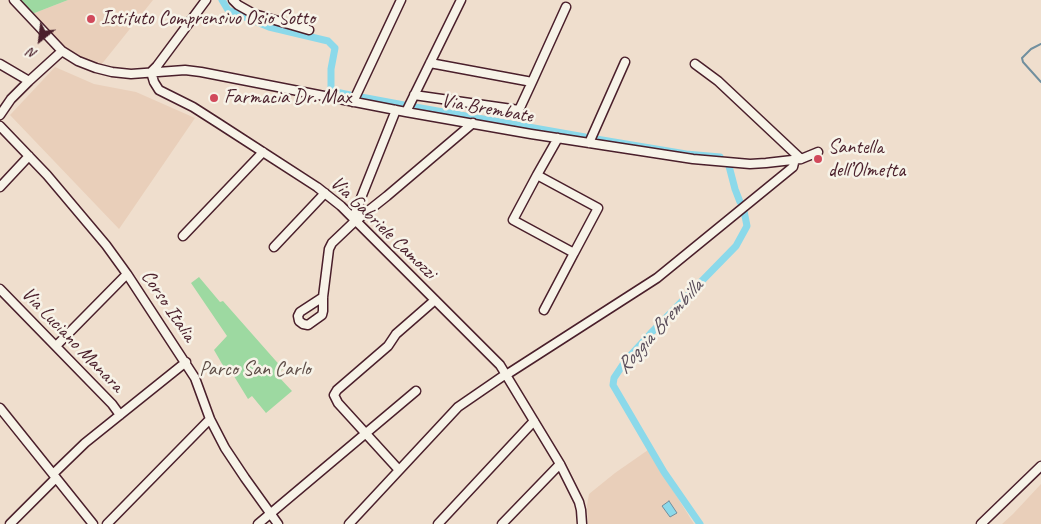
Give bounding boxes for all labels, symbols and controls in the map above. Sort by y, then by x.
place label: Istituto Comprensivo Osio Sotto [101,7,315,31]
marker: Istituto Comprensivo Osio Sotto [85,13,97,25]
north arrow [15,15,65,65]
text: N [25,44,40,63]
place label: Farmacia Dr. Max [224,86,351,110]
street label: Via Brembate [439,89,535,129]
marker: Farmacia Dr. Max [208,92,220,104]
place label: Santella dell’Olmetta [828,136,905,183]
marker: Santella dell’Olmetta [812,153,824,165]
street label: Via Gabriele Camozzi [325,171,441,285]
street label: Corso Italia [135,266,201,346]
water label: Roggia Brembilla [611,275,709,379]
street label: Via Luciano Manara [16,282,128,398]
park label: Parco San Carlo [199,358,311,382]

